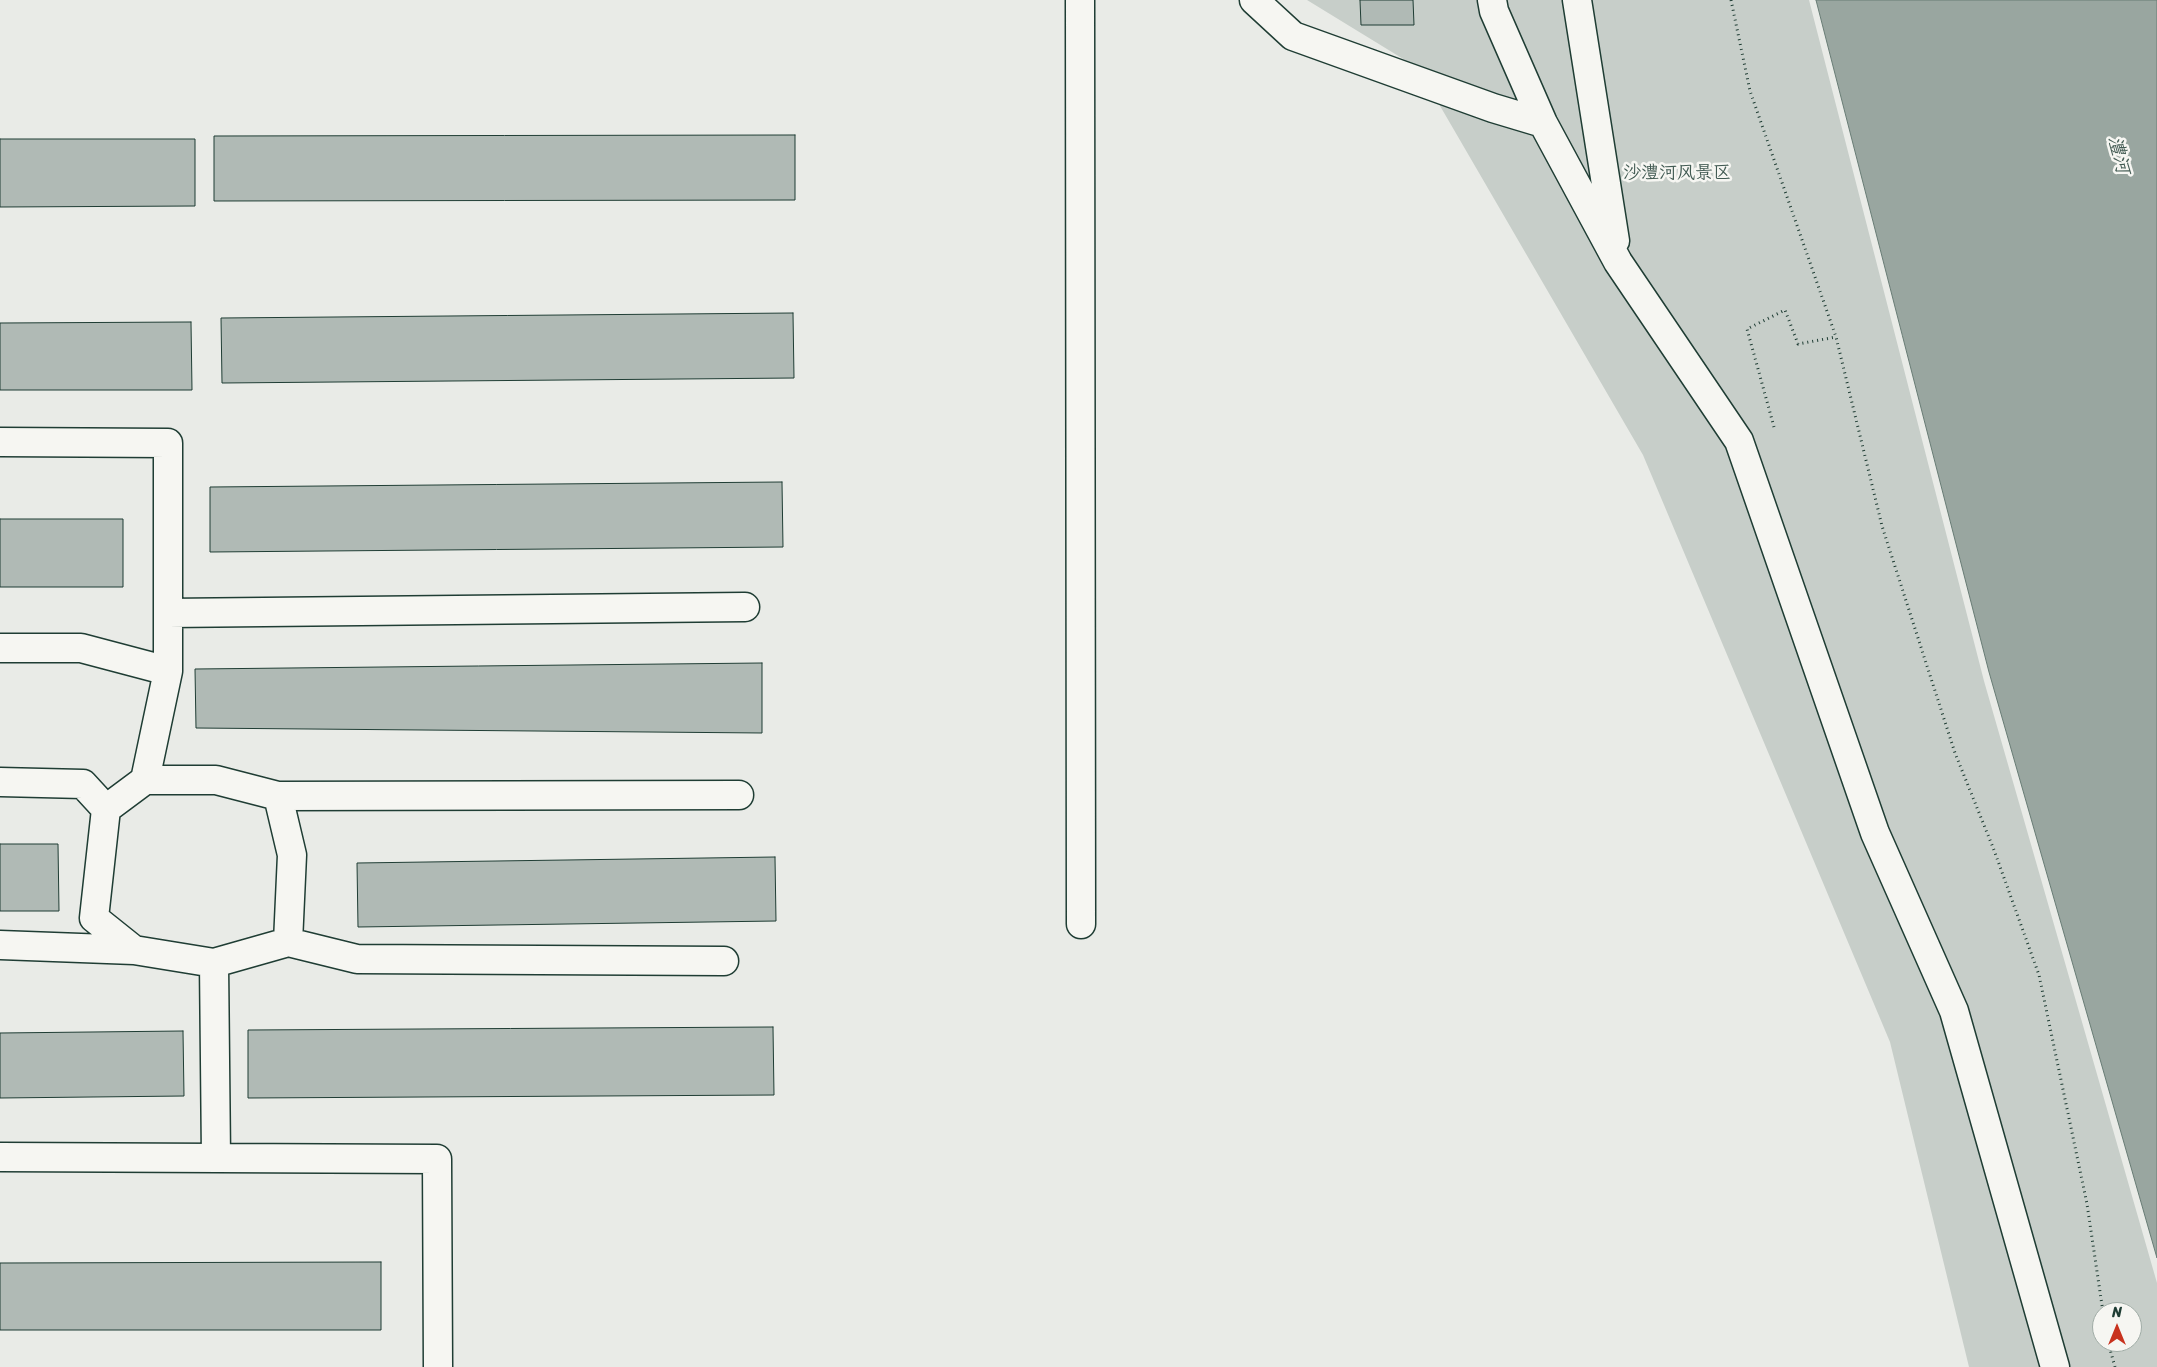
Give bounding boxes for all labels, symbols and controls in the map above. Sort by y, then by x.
water label: 澧河 [2102,134,2134,176]
park label: 沙澧河风景区 [1623,162,1731,184]
text: N [2112,1300,2122,1325]
north arrow [2092,1302,2142,1352]

